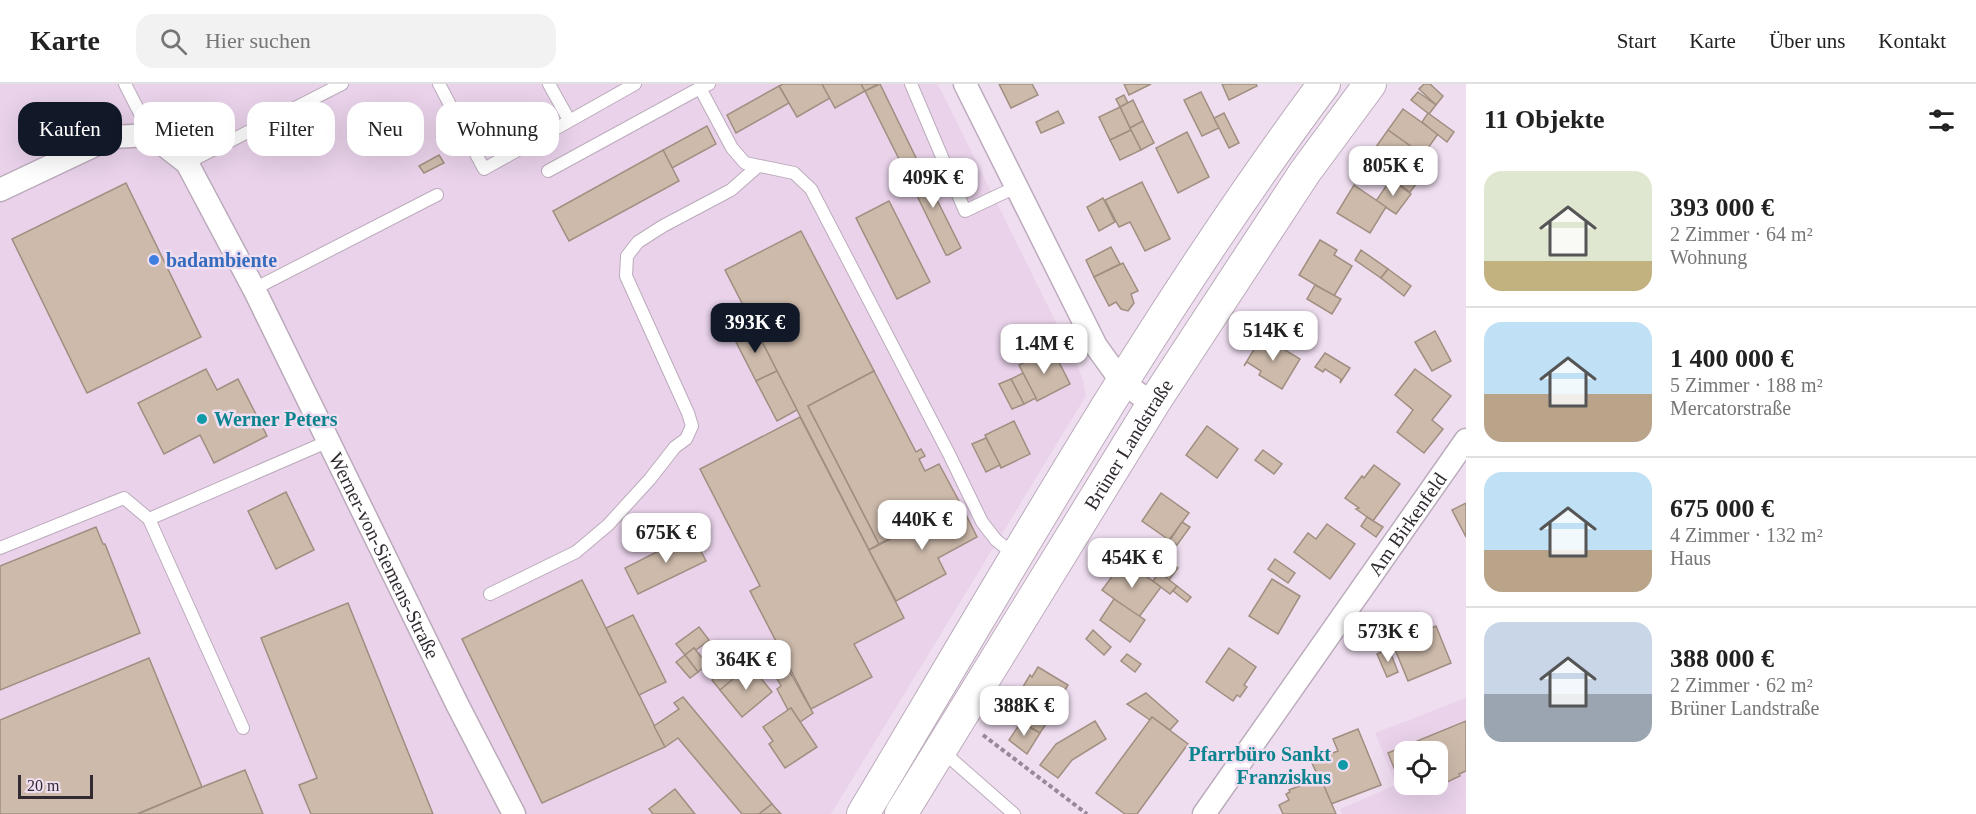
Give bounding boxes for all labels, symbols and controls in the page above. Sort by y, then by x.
search box [136,14,556,68]
text: Karte [30,25,100,56]
icon: search [157,25,190,58]
text: Hier suchen [205,28,311,53]
text: Start [1617,29,1656,53]
text: Karte [1689,29,1736,53]
text: Über uns [1769,29,1845,53]
text: Kontakt [1878,29,1946,53]
chip: Kaufen [18,102,122,156]
chip: Mieten [134,102,235,156]
chip: Filter [247,102,335,156]
chip: Neu [347,102,424,156]
chip: Wohnung [436,102,559,156]
icon: filters [1925,104,1958,137]
text: 11 Objekte [1484,105,1605,134]
pin: 805K € [1344,146,1442,197]
text: 805K € [1363,154,1423,176]
pin: 409K € [884,158,982,209]
text: 409K € [903,166,963,188]
text: 393 000 € [1670,193,1774,222]
icon: home [1532,195,1604,267]
text: 2 Zimmer · 64 m² [1670,223,1813,245]
text: Wohnung [1670,246,1747,268]
place label: badambiente [166,249,277,271]
marker: badambiente [147,253,161,267]
pin: 393K € [706,303,804,354]
text: 393K € [725,311,785,333]
pin: 514K € [1224,311,1322,362]
text: 514K € [1243,319,1303,341]
pin: 1.4M € [995,324,1093,375]
text: 1.4M € [1015,332,1073,354]
text: 1 400 000 € [1670,344,1794,373]
icon: home [1532,346,1604,418]
text: 5 Zimmer · 188 m² [1670,374,1823,396]
street label: Brüner Landstraße [1080,375,1177,514]
text: Mercatorstraße [1670,397,1791,419]
place label: Werner Peters [214,408,338,430]
marker: Werner Peters [195,412,209,426]
street label: Werner-von-Siemens-Straße [325,449,444,662]
street label: Am Birkenfeld [1364,468,1451,580]
text: 675 000 € [1670,494,1774,523]
icon: home [1532,496,1604,568]
pin: 440K € [873,500,971,551]
text: 440K € [892,508,952,530]
pin: 675K € [617,513,715,564]
text: 675K € [636,521,696,543]
text: 4 Zimmer · 132 m² [1670,524,1823,546]
pin: 454K € [1083,538,1181,589]
text: 454K € [1102,546,1162,568]
text: Haus [1670,547,1711,569]
pin: 573K € [1339,612,1437,663]
text: 573K € [1358,620,1418,642]
pin: 364K € [697,640,795,691]
text: 388 000 € [1670,644,1774,673]
icon: home [1532,646,1604,718]
text: 364K € [716,648,776,670]
text: 2 Zimmer · 62 m² [1670,674,1813,696]
pin: 388K € [975,686,1073,737]
text: 388K € [994,694,1054,716]
text: Brüner Landstraße [1670,697,1819,719]
map controls [1394,741,1448,795]
button: locate [1394,741,1448,795]
place label: Pfarrbüro Sankt Franziskus [1189,743,1331,788]
marker: Pfarrbüro Sankt Franziskus [1336,758,1350,772]
scale bar [18,772,93,800]
text: 20 m [27,777,59,794]

